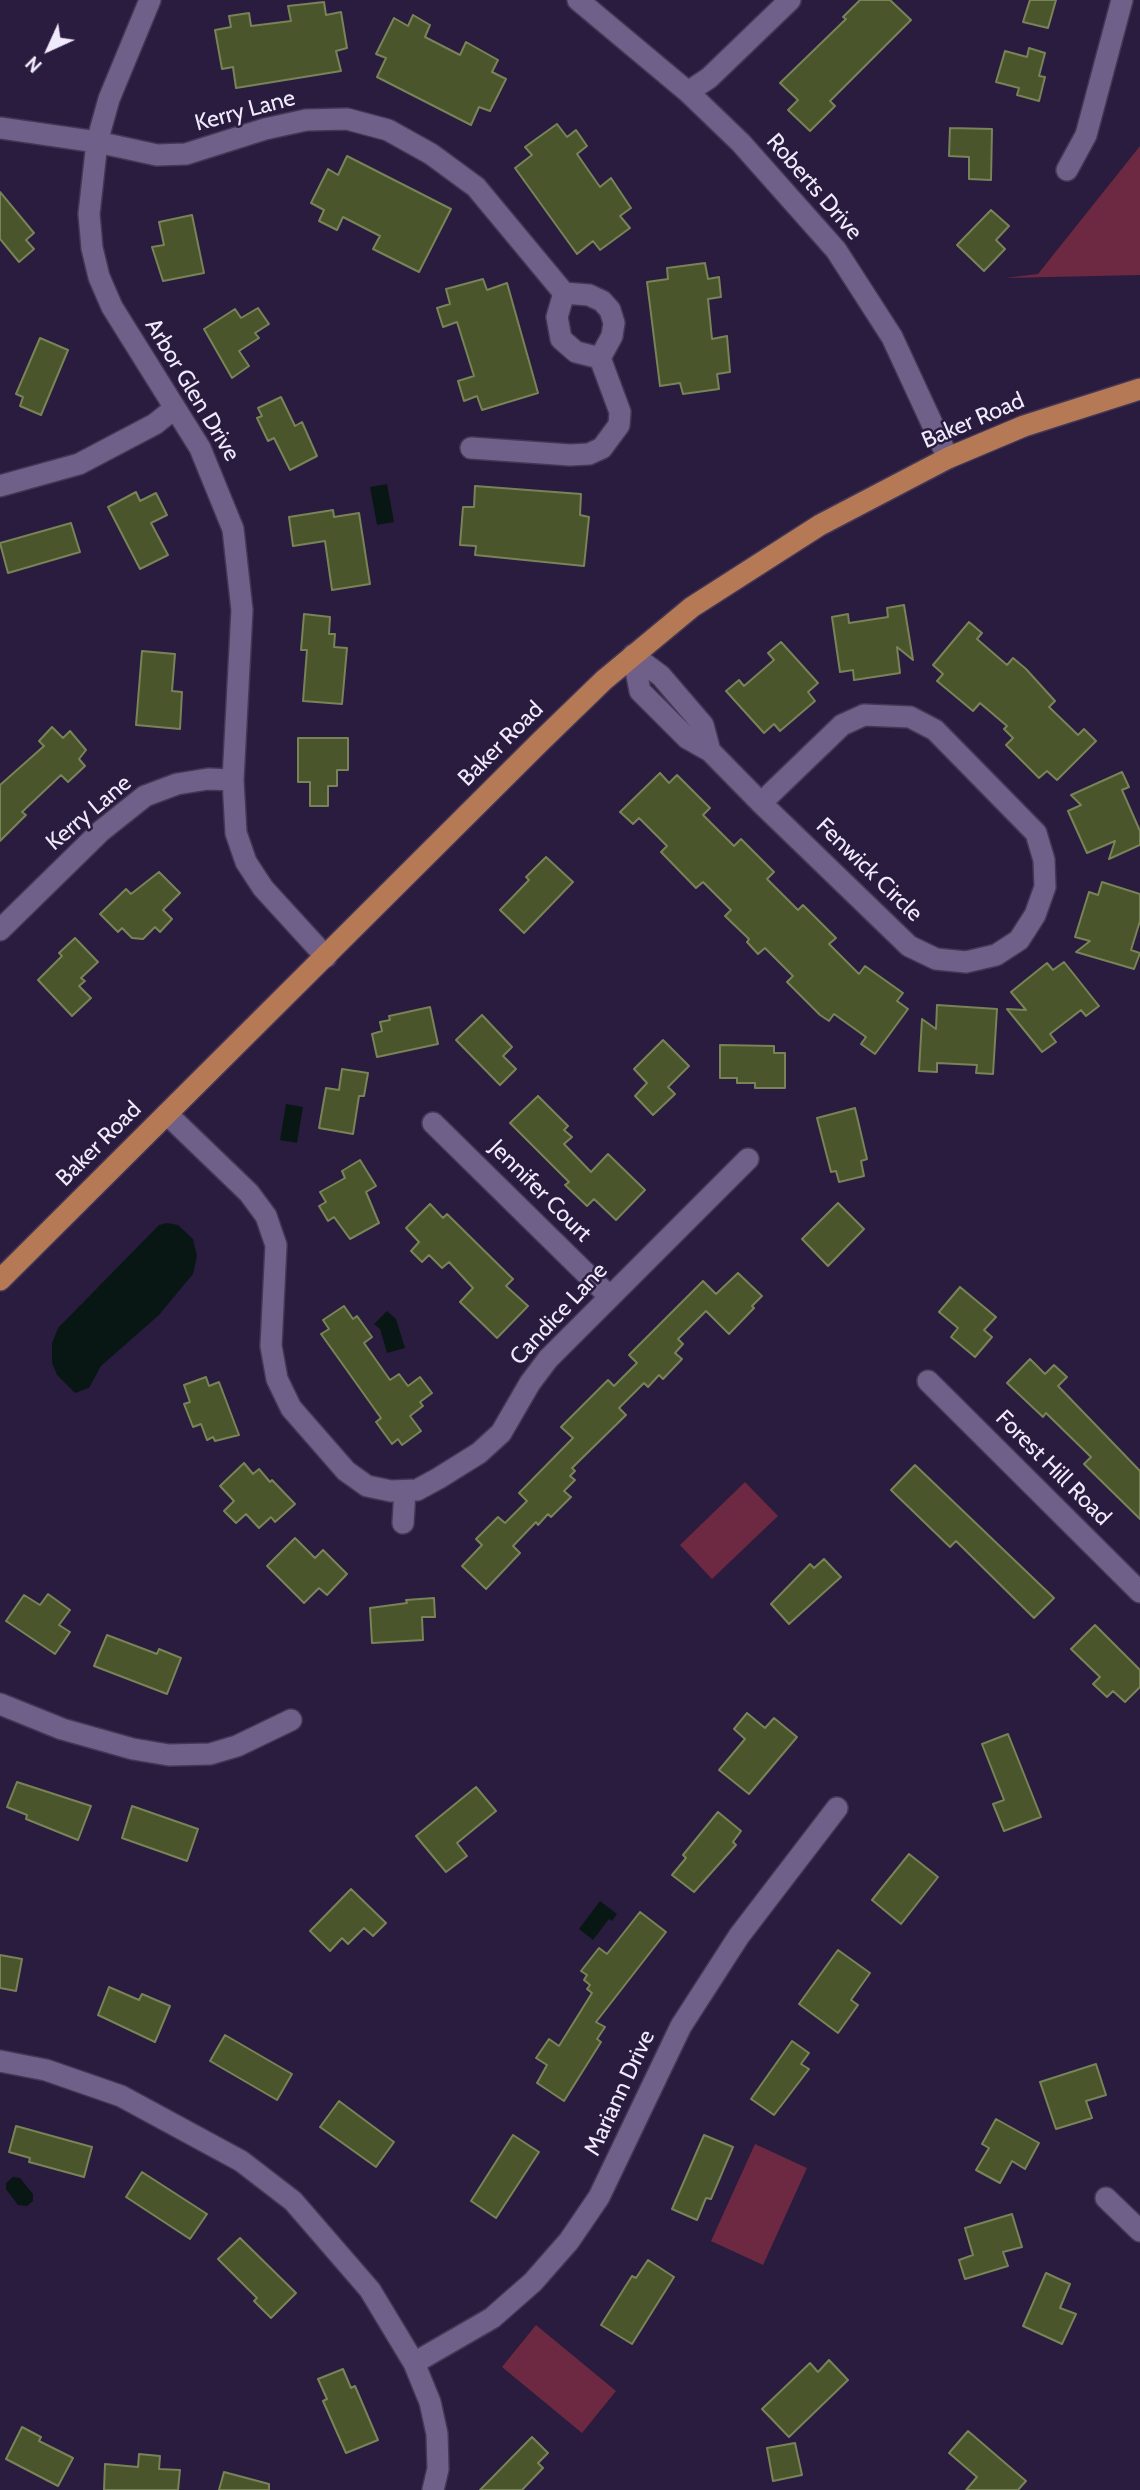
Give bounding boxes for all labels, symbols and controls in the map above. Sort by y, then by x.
north arrow [14,14,84,84]
text: N [21,51,47,77]
street label: Kerry Lane [192,84,298,138]
street label: Roberts Drive [760,128,868,246]
street label: Arbor Glen Drive [139,314,245,466]
street label: Baker Road [918,387,1028,455]
street label: Baker Road [453,696,549,792]
street label: Kerry Lane [41,769,137,857]
street label: Fenwick Circle [810,812,928,928]
street label: Baker Road [51,1096,147,1192]
street label: Jennifer Court [483,1134,597,1248]
street label: Candice Lane [505,1257,613,1371]
street label: Forest Hill Road [990,1405,1116,1531]
street label: Mariann Drive [579,2026,661,2160]

